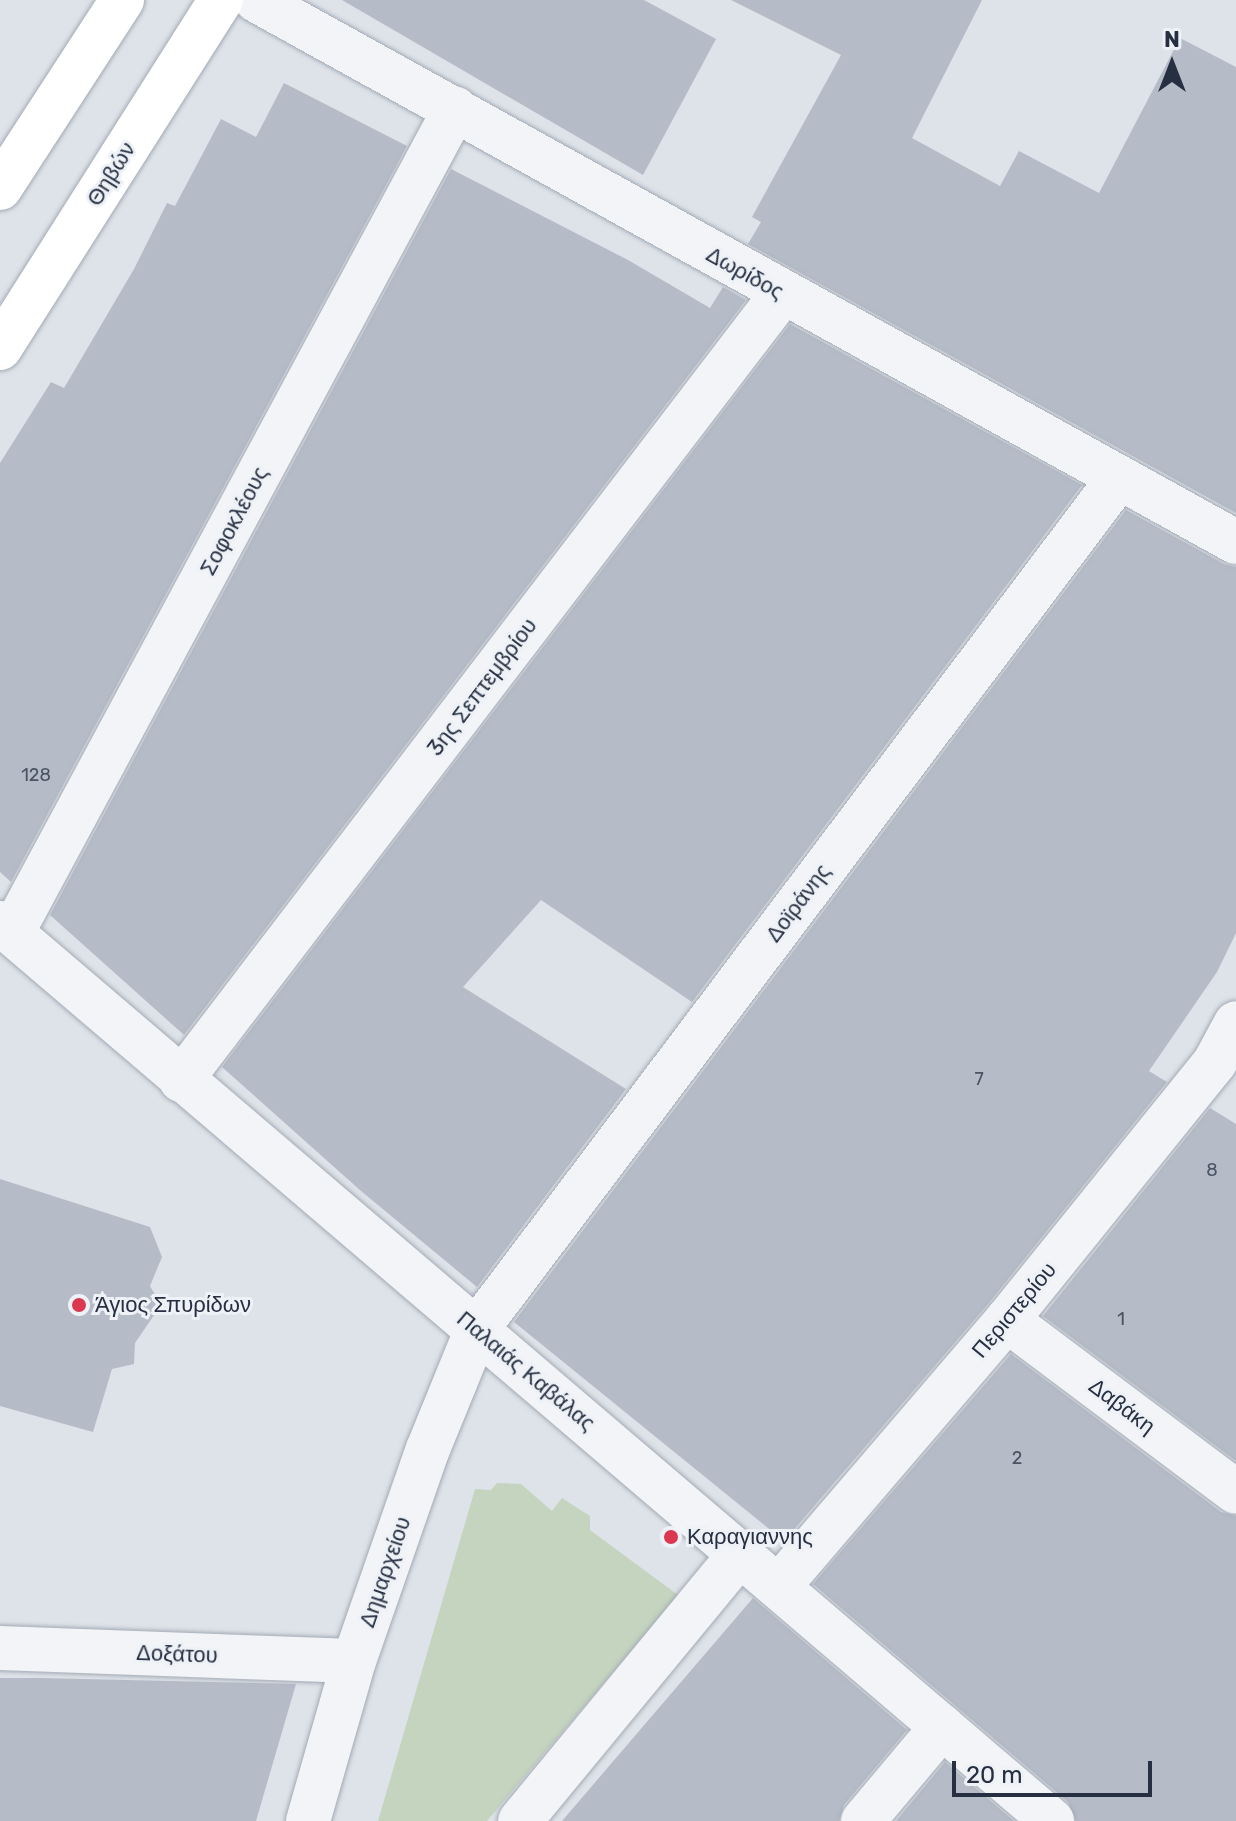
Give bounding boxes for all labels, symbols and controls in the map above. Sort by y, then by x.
north arrow [1132,24,1212,104]
text: N [1164,26,1180,53]
street label: Θηβών [81,137,141,211]
street label: Δωρίδος [702,241,788,305]
street label: Σοφοκλέους [194,462,274,580]
street label: 3ης Σεπτεμβρίου [422,613,542,761]
house number: 128 [21,764,51,786]
street label: Δοϊράνης [760,859,836,947]
house number: 7 [974,1068,984,1090]
house number: 8 [1206,1159,1218,1181]
street label: Περιστερίου [966,1257,1062,1363]
place label: Άγιος Σπυρίδων [95,1292,251,1318]
marker: Άγιος Σπυρίδων [70,1296,88,1314]
street label: Παλαιάς Καβάλας [452,1306,600,1436]
house number: 1 [1117,1308,1125,1330]
street label: Δαβάκη [1084,1373,1160,1439]
house number: 2 [1012,1447,1022,1469]
street label: Δημαρχείου [354,1513,416,1631]
place label: Καραγιαννης [687,1524,813,1550]
marker: Καραγιαννης [662,1528,680,1546]
street label: Δοξάτου [136,1639,218,1669]
scale bar [956,1745,1156,1795]
text: 20 m [966,1761,1023,1789]

